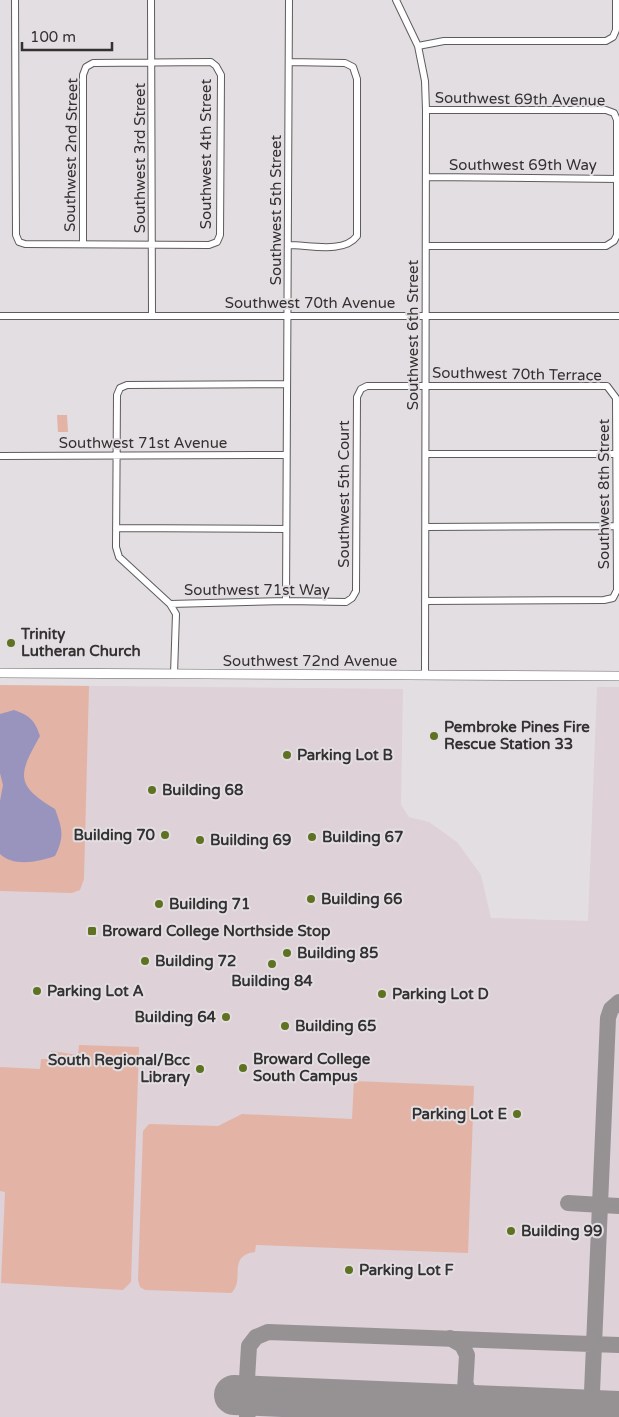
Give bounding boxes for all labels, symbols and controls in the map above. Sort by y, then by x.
scale bar [22,20,112,52]
text: 100 m [30,28,76,46]
street label: Southwest 2nd Street [61,78,81,232]
street label: Southwest 4th Street [197,79,215,229]
street label: Southwest 3rd Street [131,83,149,233]
street label: Southwest 69th Avenue [435,89,605,109]
street label: Southwest 5th Street [267,135,285,285]
street label: Southwest 69th Way [449,156,597,174]
street label: Southwest 6th Street [404,260,422,410]
street label: Southwest 70th Avenue [225,294,395,312]
street label: Southwest 70th Terrace [432,364,602,384]
street label: Southwest 8th Street [595,419,613,569]
street label: Southwest 5th Court [335,420,353,568]
street label: Southwest 71st Avenue [59,434,227,452]
street label: Southwest 71st Way [184,581,330,599]
place label: Trinity Lutheran Church [20,625,141,660]
marker: Trinity Lutheran Church [5,637,17,649]
street label: Southwest 72nd Avenue [223,652,397,670]
place label: Pembroke Pines Fire Rescue Station 33 [444,718,590,753]
marker: Pembroke Pines Fire Rescue Station 33 [428,730,440,742]
place label: Parking Lot B [297,746,393,765]
marker: Parking Lot B [281,749,293,761]
place label: Building 68 [162,781,244,800]
marker: Building 68 [146,784,158,796]
place label: Building 70 [74,826,156,845]
place label: Building 67 [322,828,403,847]
marker: Building 70 [159,829,171,841]
place label: Building 69 [210,831,291,850]
marker: Building 67 [306,831,318,843]
marker: Building 69 [194,834,206,846]
place label: Building 66 [321,890,402,909]
marker: Building 66 [305,893,317,905]
place label: Building 71 [169,895,250,914]
marker: Building 71 [153,898,165,910]
place label: Broward College Northside Stop [102,922,331,941]
marker: Broward College Northside Stop [86,925,98,937]
place label: Building 85 [297,944,378,963]
marker: Building 85 [281,947,293,959]
place label: Building 72 [155,952,236,971]
marker: Building 72 [139,955,151,967]
marker: Building 84 [266,958,278,970]
place label: Building 84 [231,972,313,991]
place label: Parking Lot A [47,982,144,1001]
marker: Parking Lot A [31,985,43,997]
place label: Parking Lot D [392,985,489,1004]
marker: Parking Lot D [376,988,388,1000]
place label: Building 64 [135,1008,217,1027]
marker: Building 64 [220,1011,232,1023]
place label: Building 65 [295,1017,376,1036]
marker: Building 65 [279,1020,291,1032]
place label: Broward College South Campus [253,1050,371,1086]
place label: South Regional/Bcc Library [48,1051,190,1087]
marker: Broward College South Campus [237,1062,249,1074]
marker: South Regional/Bcc Library [194,1063,206,1075]
place label: Parking Lot E [412,1105,507,1124]
marker: Parking Lot E [511,1108,523,1120]
place label: Building 99 [521,1222,602,1241]
marker: Building 99 [505,1225,517,1237]
place label: Parking Lot F [359,1261,454,1280]
marker: Parking Lot F [343,1264,355,1276]

